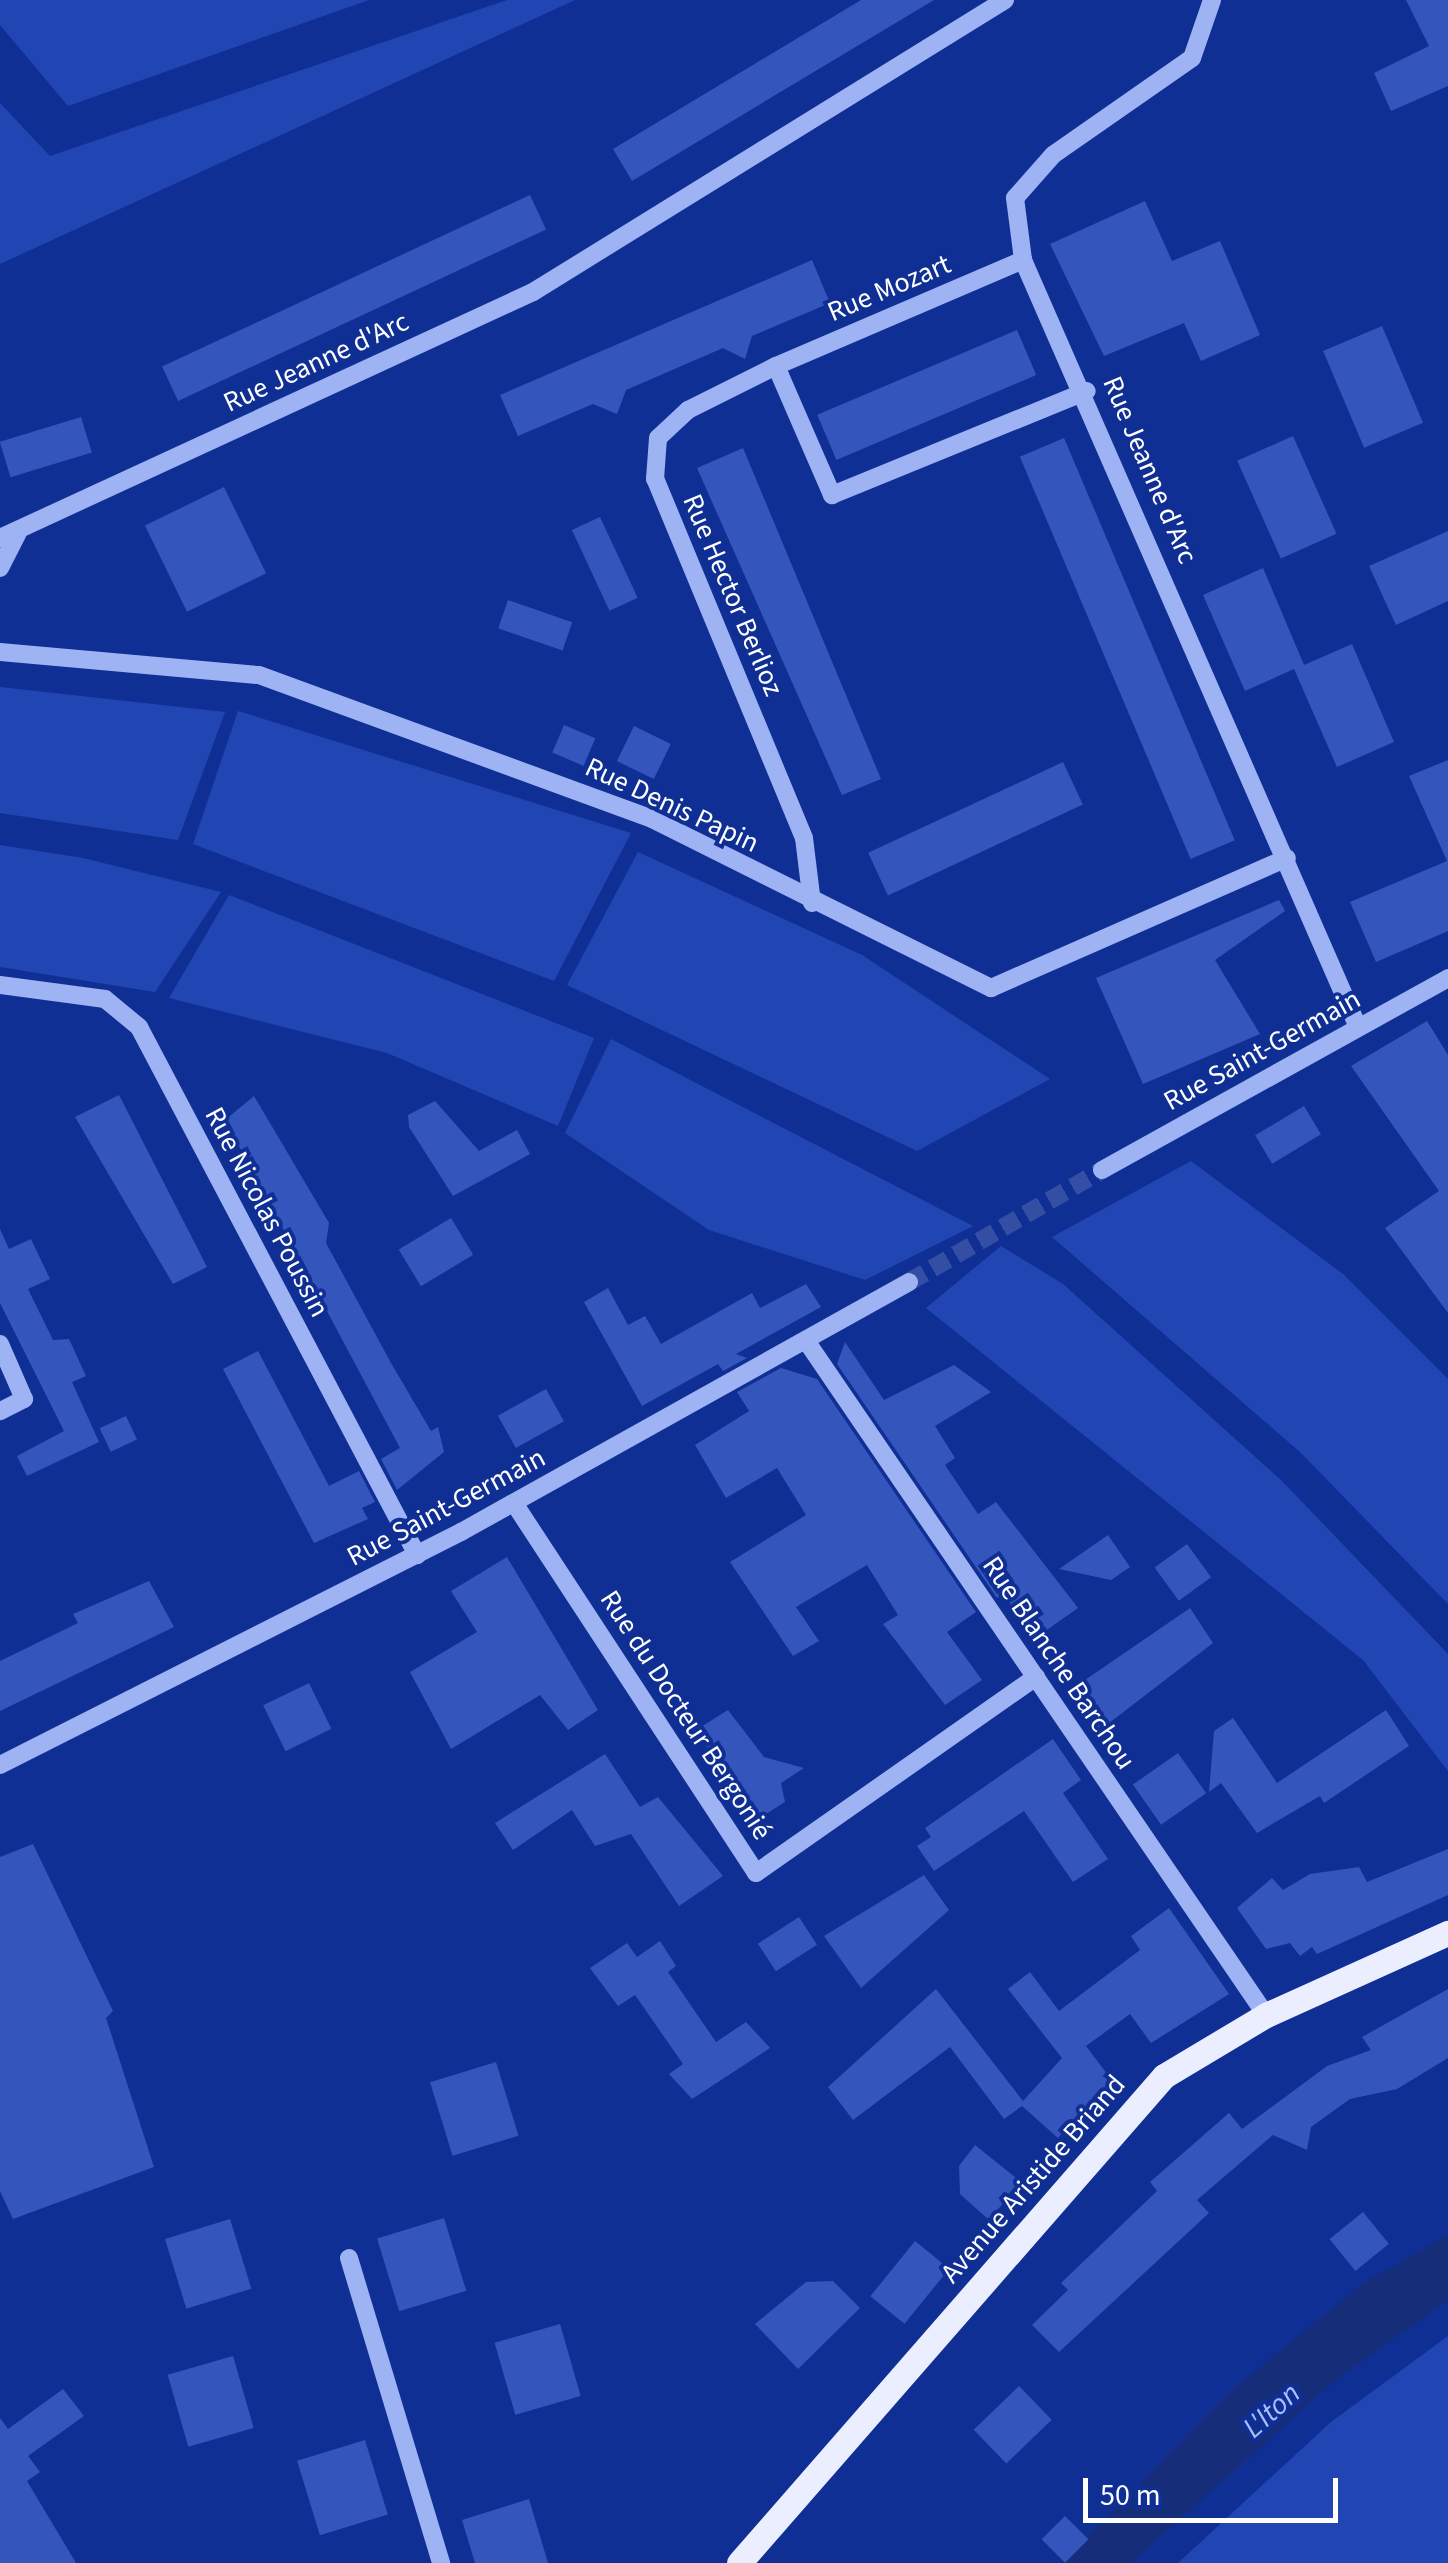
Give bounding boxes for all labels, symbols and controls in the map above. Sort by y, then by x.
street label: Rue Mozart [822,247,956,329]
street label: Rue Jeanne d'Arc [218,304,414,420]
street label: Rue Jeanne d'Arc [1095,371,1205,569]
street label: Rue Hector Berlioz [675,489,791,701]
street label: Rue Denis Papin [580,750,764,860]
street label: Rue Saint-Germain [1158,982,1366,1118]
street label: Rue Nicolas Poussin [198,1101,336,1323]
street label: Rue Saint-Germain [341,1441,551,1573]
street label: Rue Blanche Barchou [975,1550,1143,1776]
street label: Rue du Docteur Bergonié [593,1584,779,1846]
street label: Avenue Aristide Briand [934,2068,1132,2290]
water label: L'Iton [1236,2376,1308,2446]
scale bar [1088,2458,1343,2520]
text: 50 m [1100,2474,1161,2517]

